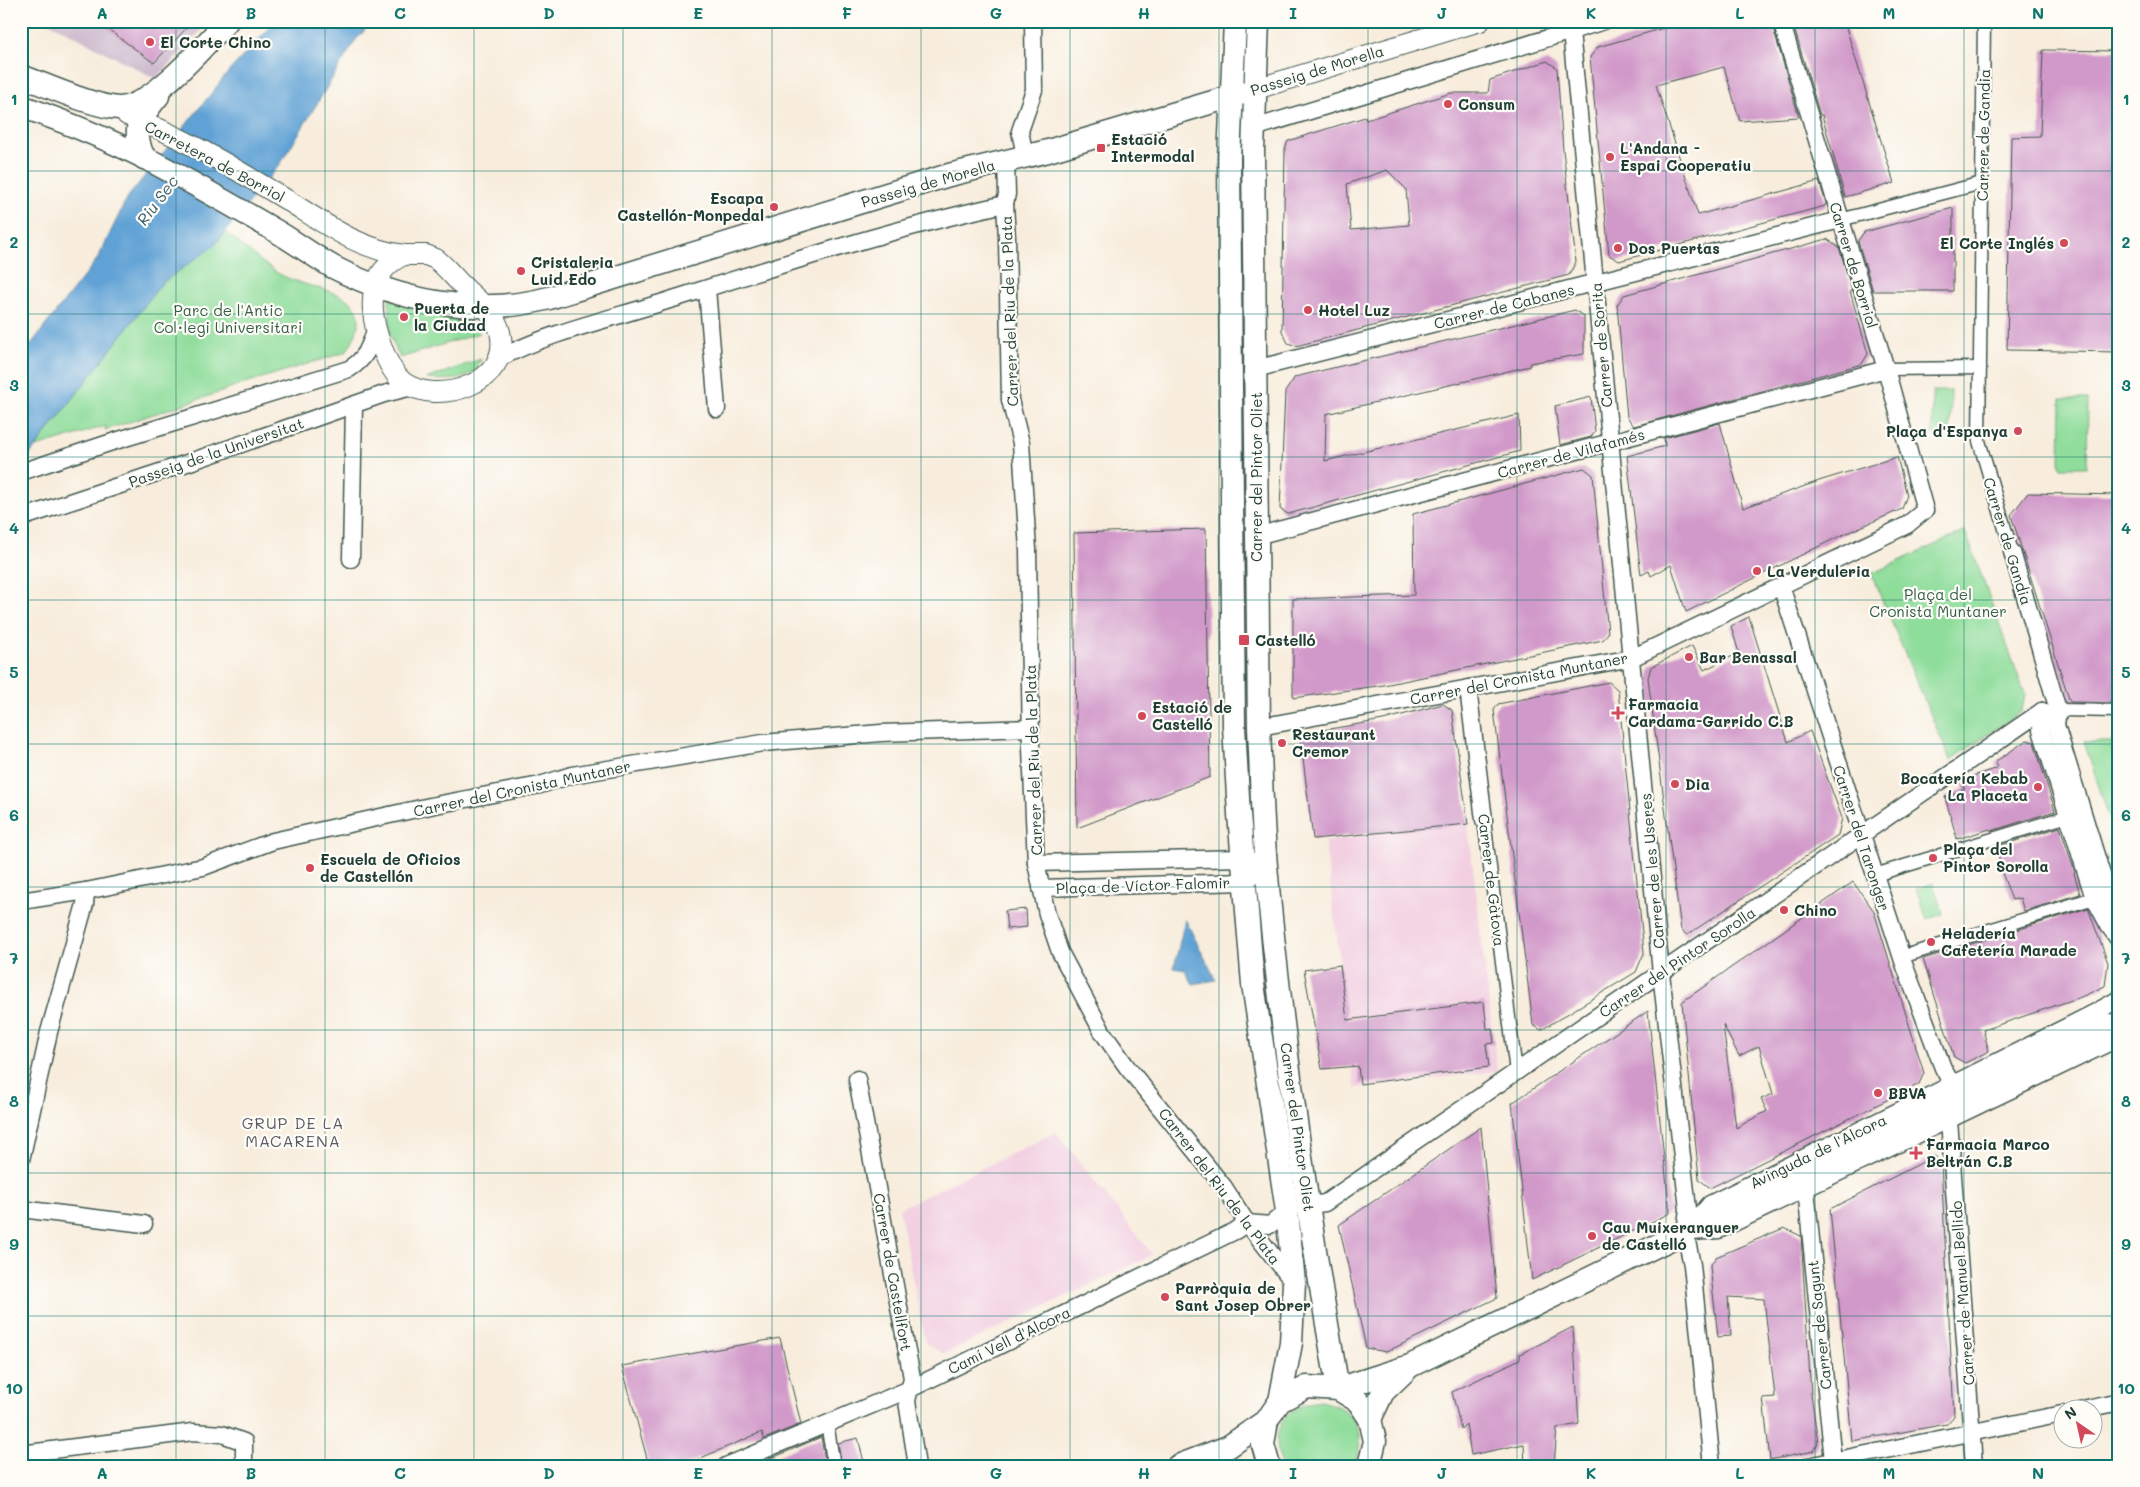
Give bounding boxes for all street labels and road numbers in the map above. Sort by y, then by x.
street label: Passeig de Morella [1248,40,1386,100]
street label: Carrer de Gandia [1972,69,1994,201]
street label: Carretera de Borriol [141,116,289,206]
street label: Passeig de Morella [859,154,997,212]
street label: Carrer de Borriol [1825,200,1883,330]
street label: Carrer del Riu de la Plata [996,215,1022,407]
street label: Carrer de Cabanes [1432,279,1576,333]
street label: Carrer de Sorita [1586,282,1616,408]
street label: Carrer del Pintor Oliet [1246,392,1266,562]
street label: Passeig de la Universitat [126,413,306,491]
street label: Carrer de Vilafamés [1495,424,1647,482]
street label: Carrer de Gandia [1979,475,2037,607]
street label: Carrer del Cronista Muntaner [1408,647,1630,709]
street label: Carrer del Riu de la Plata [1020,664,1046,856]
street label: Carrer del Cronista Muntaner [411,755,633,821]
street label: Carrer del Taronger [1829,763,1895,913]
street label: Carrer de les Useres [1635,792,1669,950]
street label: Carrer de Gàtova [1474,812,1510,948]
street label: Plaça de Víctor Falomir [1056,872,1230,898]
street label: Carrer del Pintor Sorolla [1595,902,1759,1022]
street label: Carrer del Pintor Oliet [1276,1041,1320,1213]
street label: Carrer del Riu de la Plata [1155,1104,1285,1268]
street label: Avinguda de l'Alcora [1746,1109,1890,1193]
street label: Carrer de Castellfort [869,1192,917,1352]
street label: Carrer de Manuel Bellido [1946,1200,1978,1386]
street label: Carrer de Sagunt [1802,1259,1836,1391]
street label: Camí Vell d'Alcora [944,1302,1074,1378]

